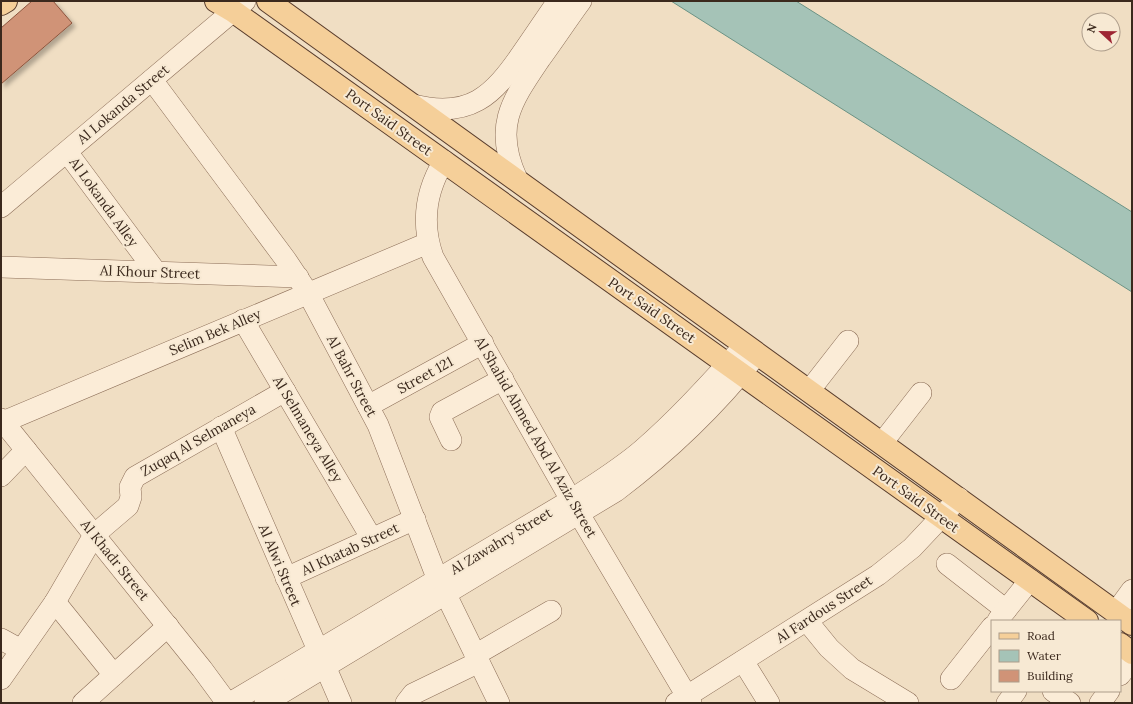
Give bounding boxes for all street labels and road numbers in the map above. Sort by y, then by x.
street label: Al Lokanda Street [72,60,173,148]
street label: Port Said Street [342,85,436,160]
street label: Al Lokanda Alley [65,153,143,251]
street label: Al Khour Street [99,261,201,283]
street label: Port Said Street [605,273,700,347]
street label: Selim Bek Alley [166,304,264,359]
street label: Al Bahr Street [322,331,381,420]
street label: Al Shahid Ahmed Abd Al Aziz Street [470,332,601,541]
street label: Street 121 [394,352,456,398]
street label: Al Selmaneya Alley [269,372,347,486]
street label: Zuqaq Al Selmaneya [137,400,259,480]
street label: Port Said Street [869,462,963,537]
street label: Al Zawahry Street [446,503,556,579]
street label: Al Khadr Street [76,515,154,605]
street label: Al Khatab Street [297,518,402,580]
street label: Al Alwi Street [254,520,306,609]
street label: Al Fardous Street [772,571,876,647]

